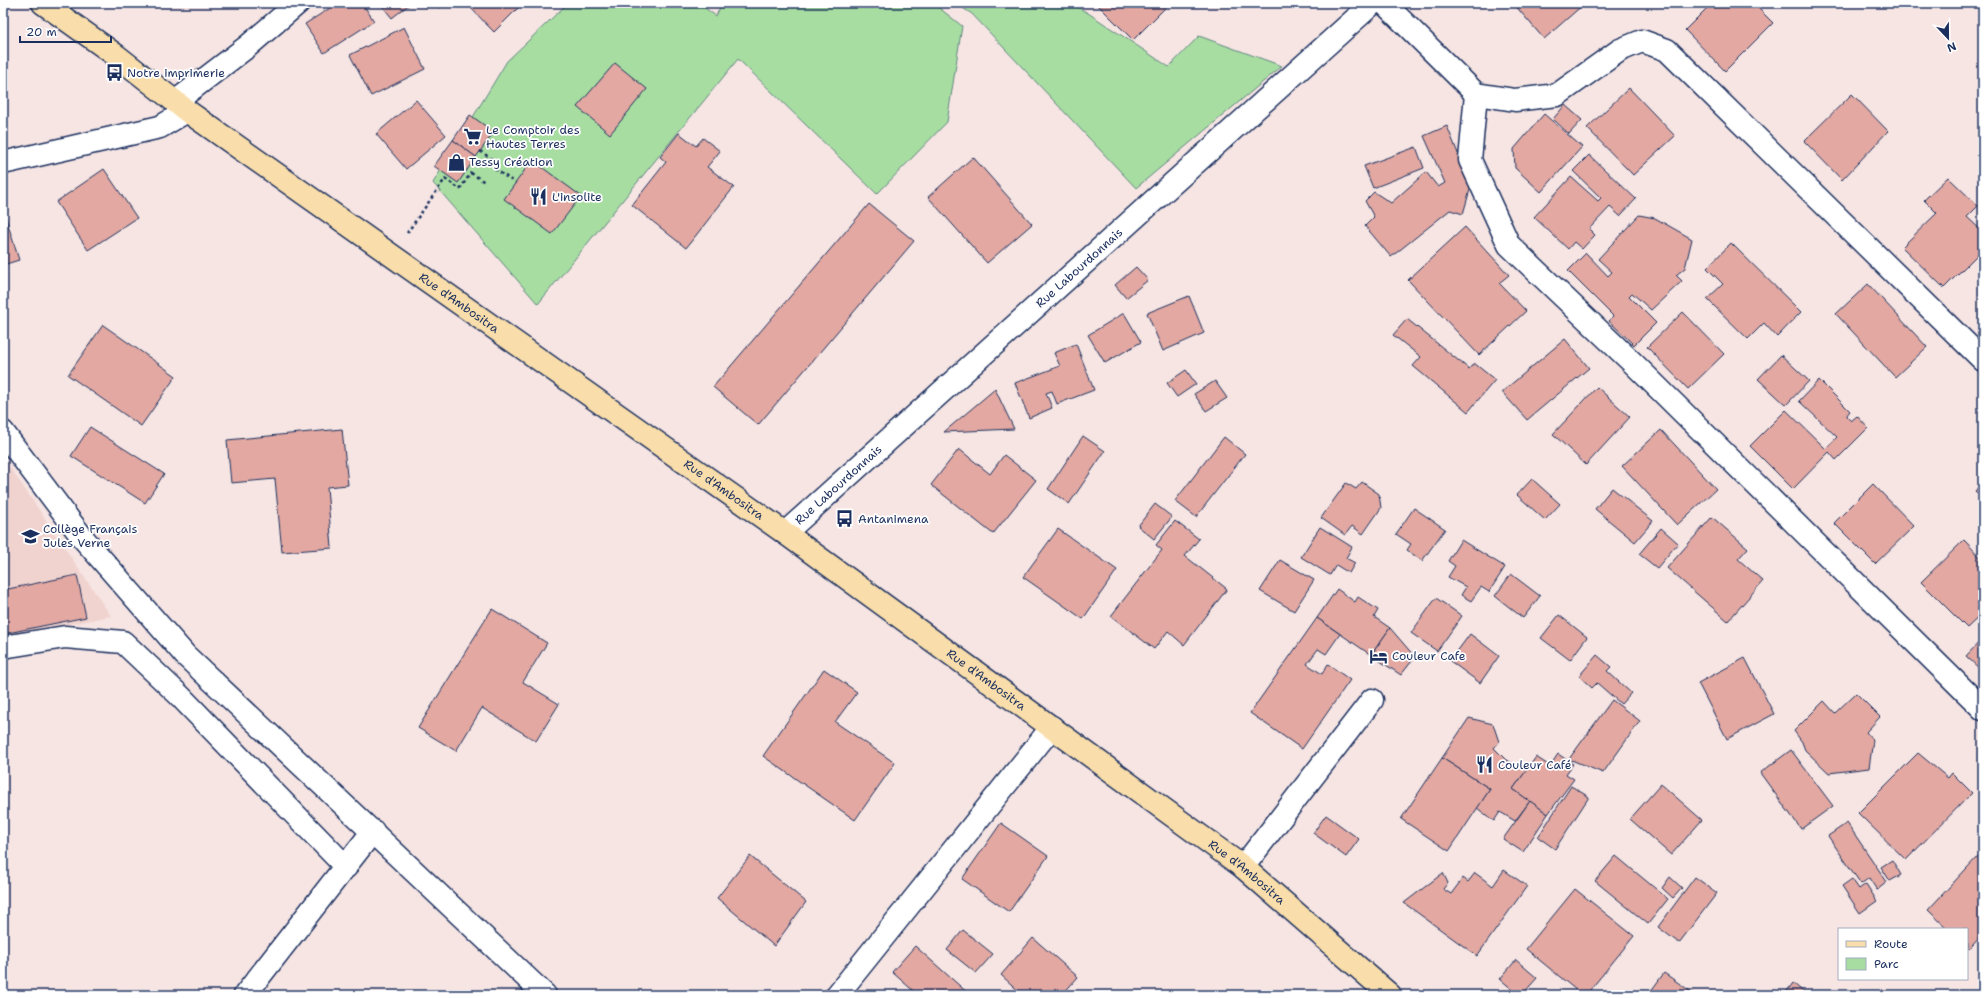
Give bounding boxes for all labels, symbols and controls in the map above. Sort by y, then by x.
scale bar [20,18,111,44]
north arrow [1928,18,1968,58]
text: 20 m [26,24,57,40]
text: N [1944,38,1958,56]
bus stop icon: Notre imprimerie [104,63,124,83]
place label: Notre imprimerie [127,65,225,81]
place label: Le Comptoir des Hautes Terres [486,122,580,152]
supermarket icon: Le Comptoir des Hautes Terres [463,127,483,147]
shop icon: Tessy Création [446,152,466,172]
place label: Tessy Création [469,154,553,170]
restaurant icon: L'insolite [529,187,549,207]
place label: L'insolite [552,189,602,205]
street label: Rue Labourdonnais [1032,224,1126,311]
street label: Rue d'Ambositra [416,269,503,337]
street label: Rue Labourdonnais [792,441,885,528]
street label: Rue d'Ambositra [681,456,767,524]
bus stop icon: Antanimena [835,509,855,529]
place label: Antanimena [858,511,929,527]
place label: Collège Français Jules Verne [43,521,137,551]
school or university icon: Collège Français Jules Verne [20,526,40,546]
street label: Rue d'Ambositra [943,645,1030,714]
hotel icon: Couleur Cafe [1369,646,1389,666]
place label: Couleur Cafe [1392,648,1466,664]
restaurant icon: Couleur Café [1475,755,1495,775]
place label: Couleur Café [1498,757,1572,773]
street label: Rue d'Ambositra [1205,836,1289,909]
legend [1838,928,1968,980]
text: Route [1874,936,1908,952]
text: Parc [1874,956,1899,972]

